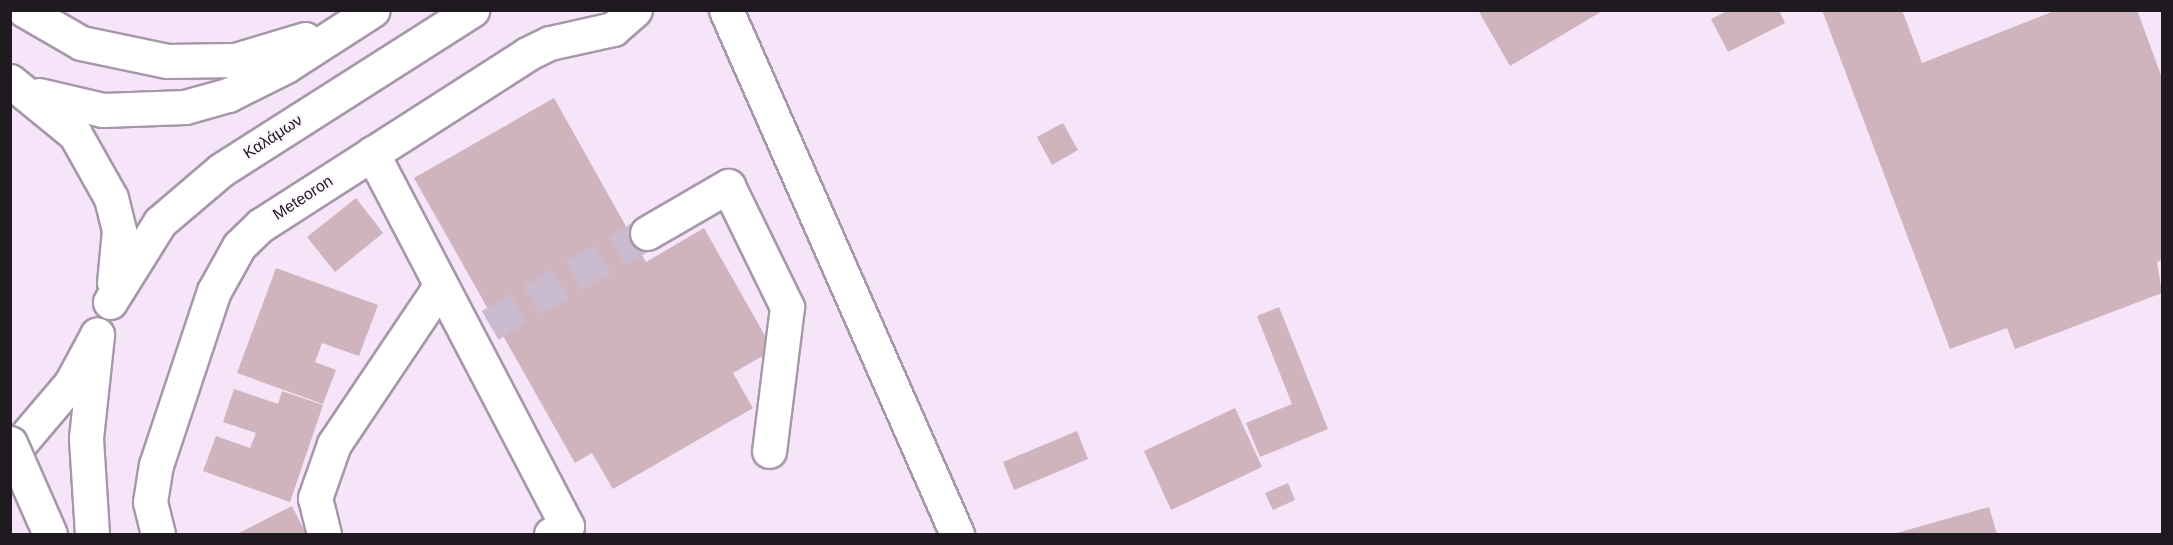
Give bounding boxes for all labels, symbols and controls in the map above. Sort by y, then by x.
street label: Καλάμων [240,111,306,163]
street label: Meteoron [269,172,337,224]

